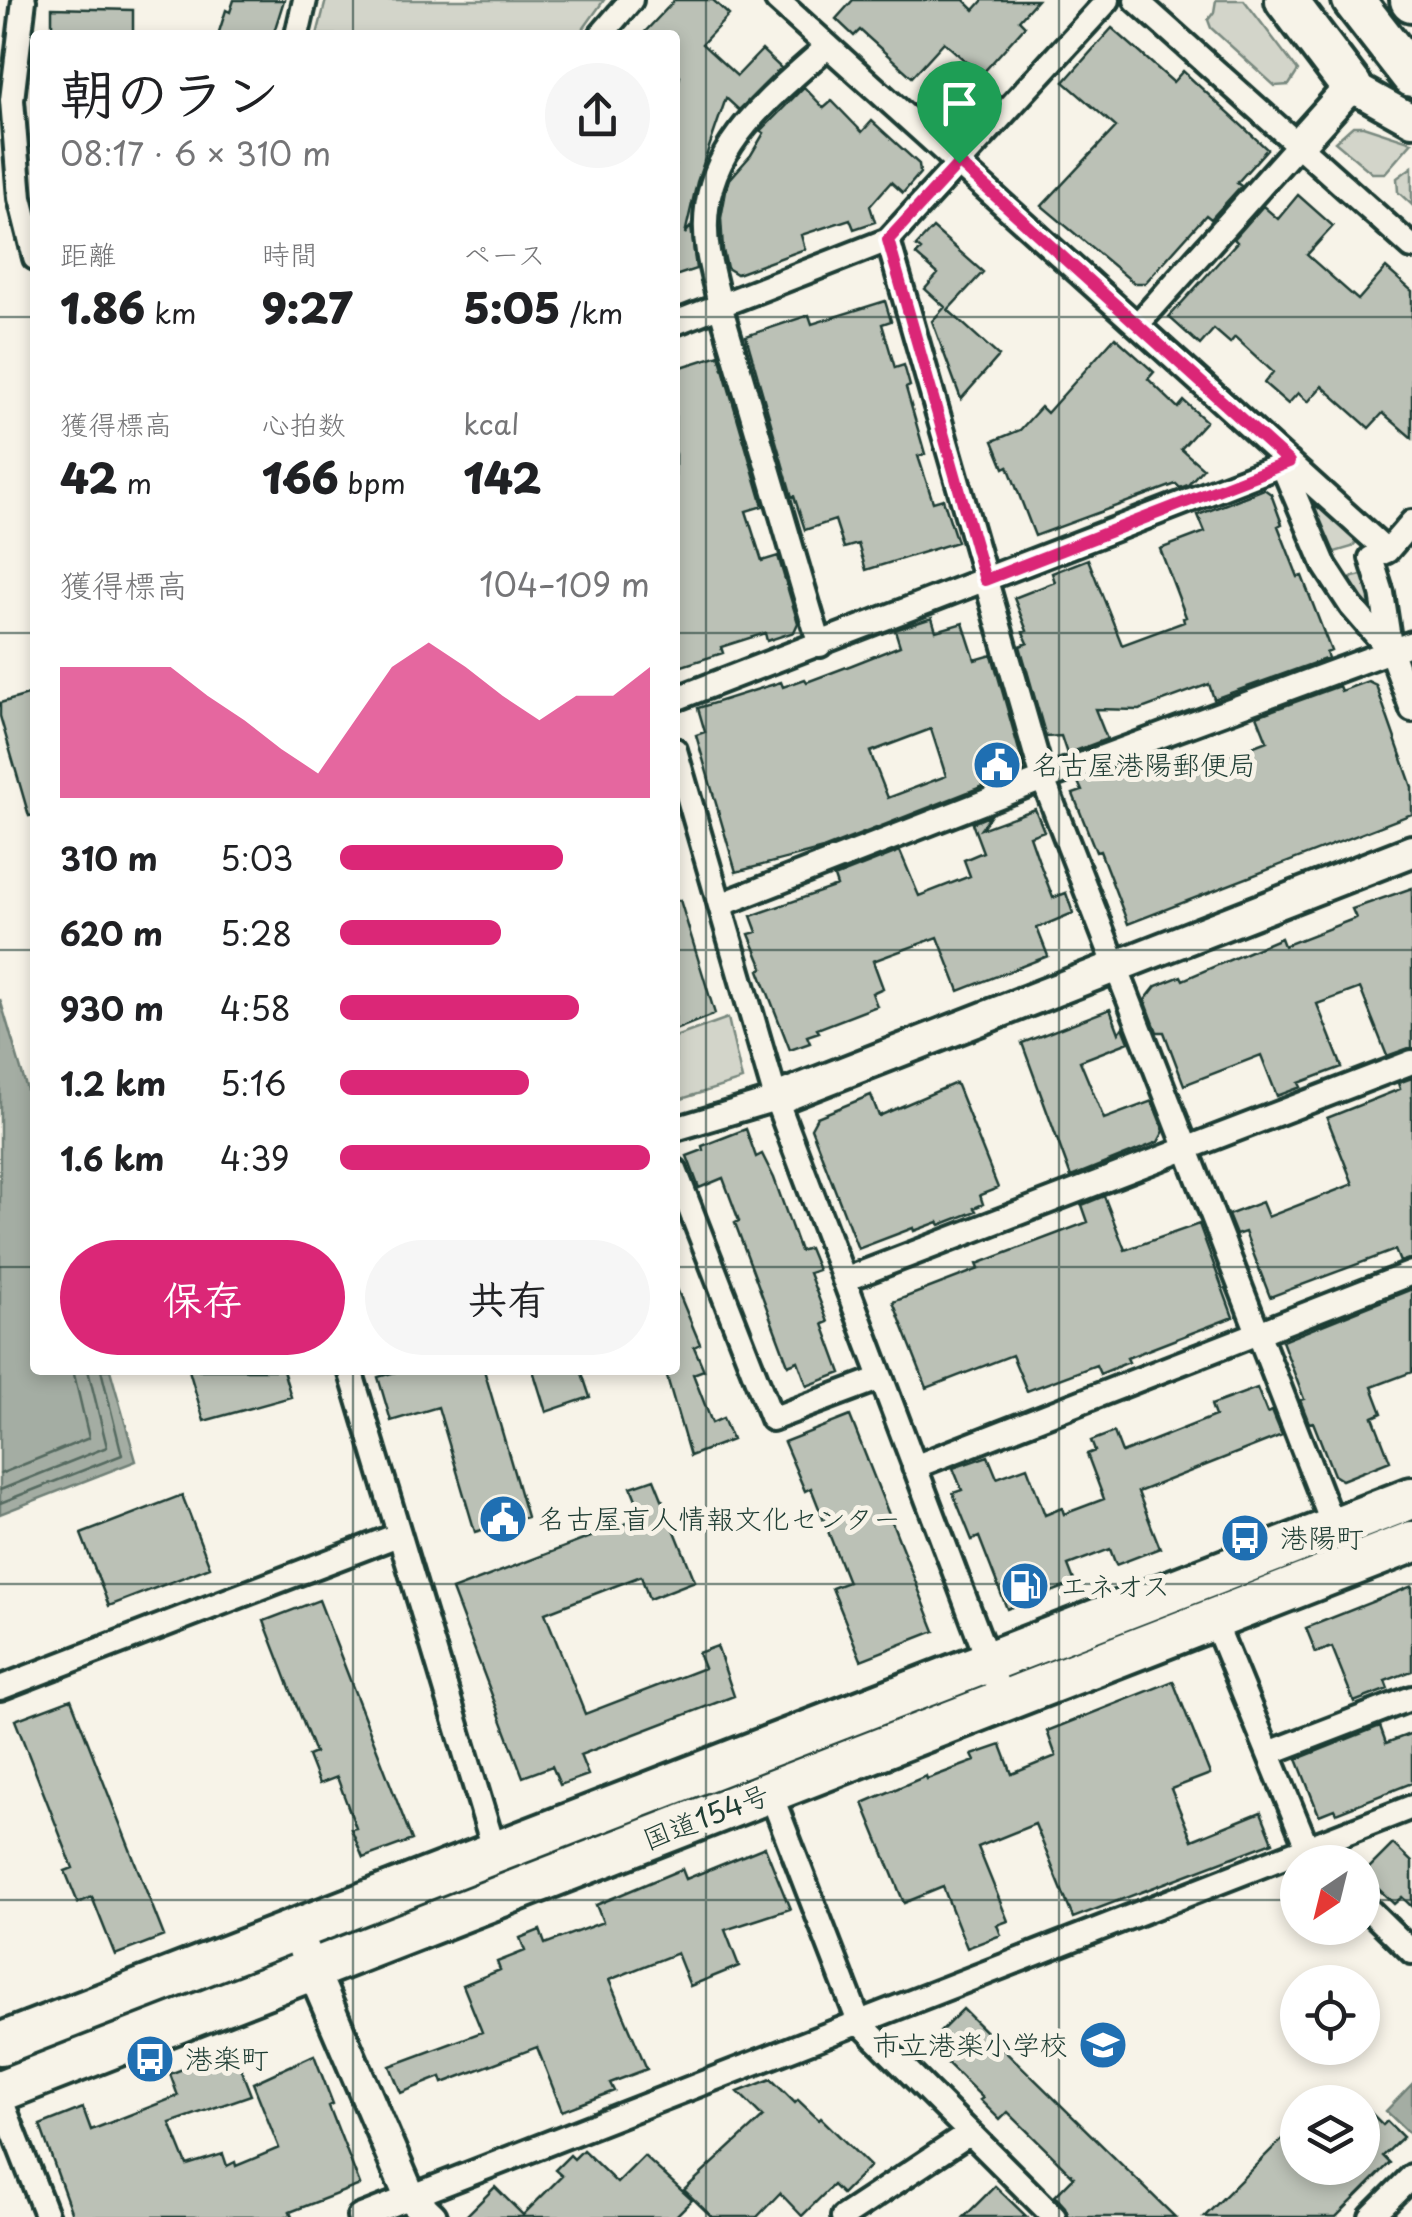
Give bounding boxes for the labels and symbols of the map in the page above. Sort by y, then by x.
pin [917,61,1002,164]
public building icon: 名古屋港陽郵便局 [971,739,1023,791]
place label: 名古屋港陽郵便局 [1032,742,1256,785]
public building icon: 名古屋盲人情報文化センター [477,1493,529,1545]
place label: 名古屋盲人情報文化センター [538,1496,901,1539]
bus stop icon: 港陽町 [1219,1512,1271,1564]
place label: 港陽町 [1280,1515,1364,1558]
fuel station icon: エネオス [999,1560,1051,1612]
place label: エネオス [1060,1563,1170,1606]
street label: 国道154号 [636,1772,775,1860]
north arrow [1280,1845,1380,1945]
school or university icon: 市立港楽小学校 [1077,2019,1129,2071]
place label: 市立港楽小学校 [872,2022,1068,2065]
bus stop icon: 港楽町 [124,2033,176,2085]
place label: 港楽町 [185,2036,269,2079]

